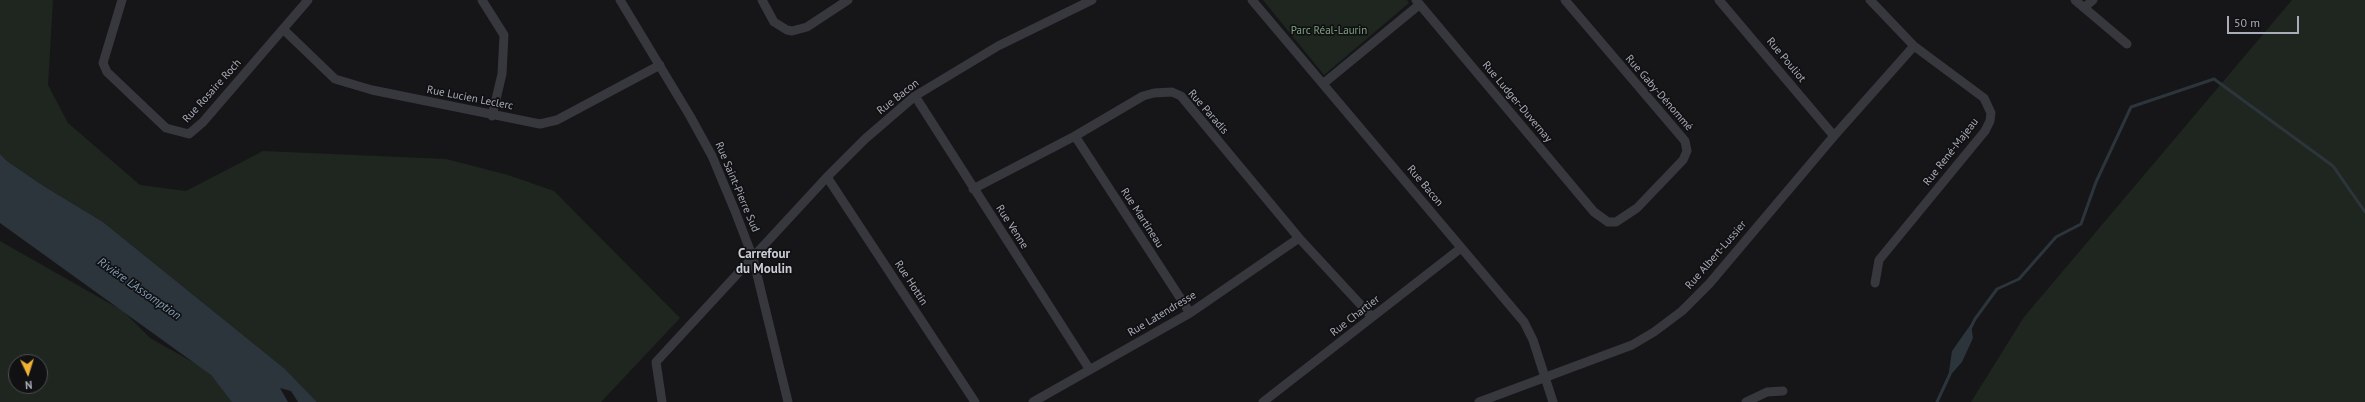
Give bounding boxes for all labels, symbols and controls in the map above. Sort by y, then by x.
scale bar [2229,8,2301,34]
text: 50 m [2234,15,2260,30]
park label: Parc Réal-Laurin [1291,24,1367,38]
street label: Rue Pouliot [1764,35,1808,85]
street label: Rue Gaby-Dénommé [1622,52,1696,134]
street label: Rue Rosaire Roch [180,56,244,126]
street label: Rue Ludger-Duvernay [1479,59,1555,145]
street label: Rue Bacon [874,77,922,117]
street label: Rue Lucien Leclerc [426,83,514,113]
street label: Rue Paradis [1185,87,1231,137]
street label: Rue René-Majeau [1921,116,1981,188]
street label: Rue Saint-Pierre Sud [712,140,762,234]
street label: Rue Bacon [1404,163,1446,209]
street label: Rue Martineau [1118,186,1166,250]
street label: Rue Venne [993,203,1031,251]
street label: Rue Albert-Lussier [1683,218,1749,292]
district label: Carrefour du Moulin [736,246,792,277]
water label: Rivière L'Assomption [95,255,183,323]
street label: Rue Hottin [892,258,930,308]
street label: Rue Latendresse [1126,288,1198,340]
street label: Rue Chartier [1328,293,1382,339]
north arrow [8,354,48,394]
text: N [25,378,33,392]

